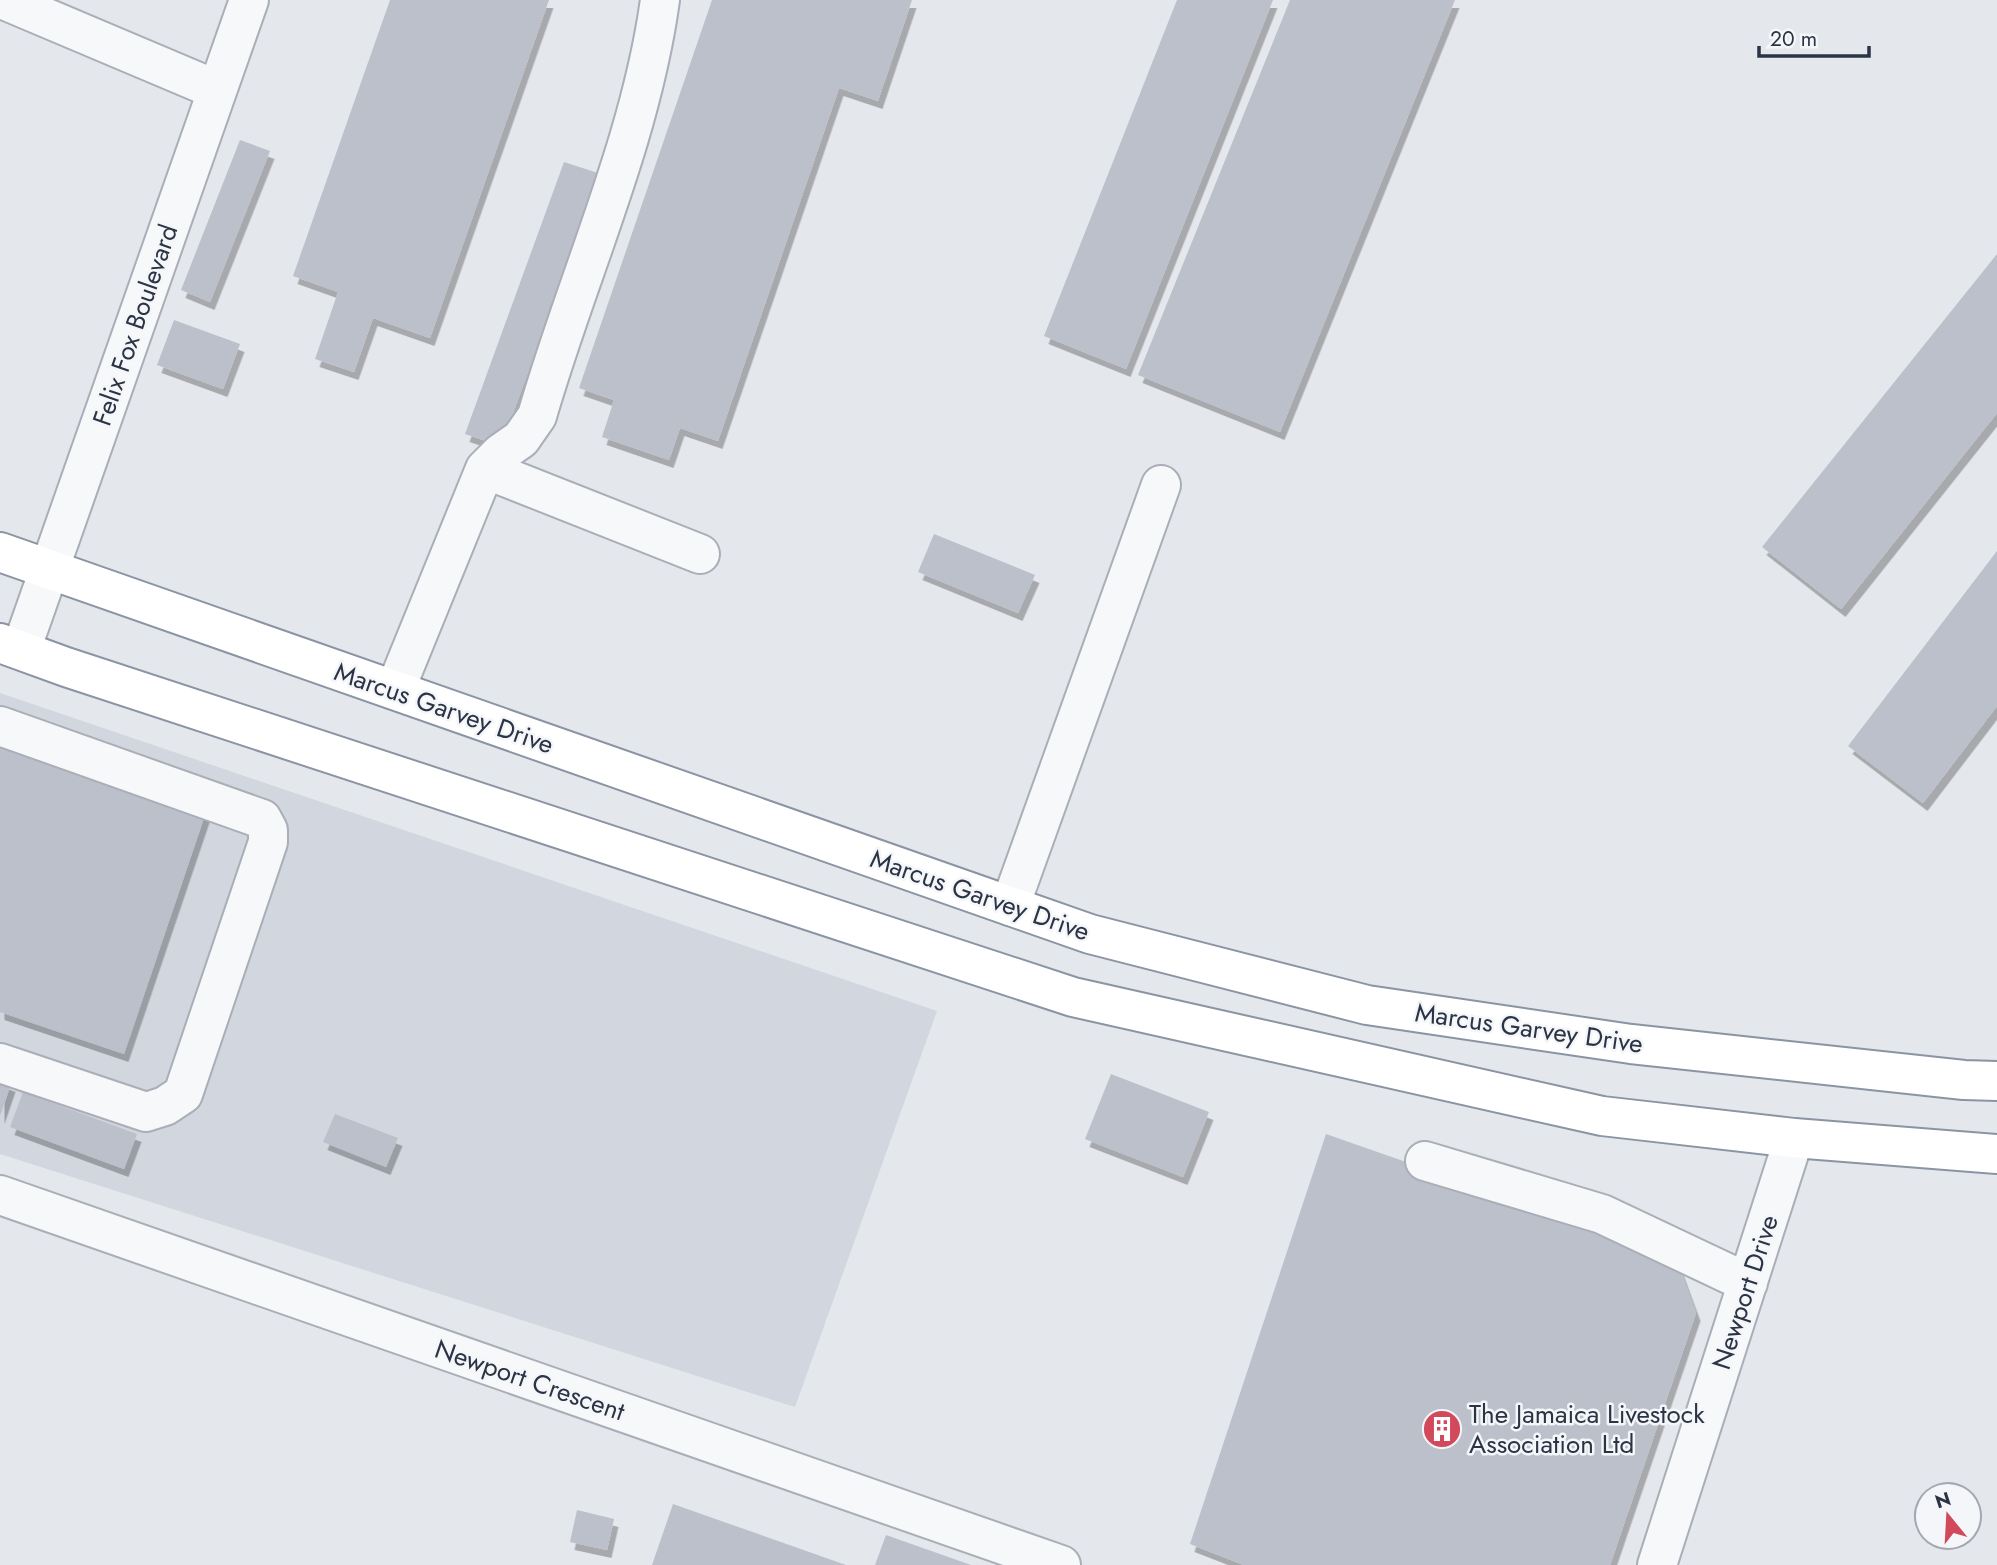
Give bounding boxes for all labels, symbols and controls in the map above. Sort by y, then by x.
scale bar [1759,14,1869,58]
text: 20 m [1770,24,1817,54]
street label: Felix Fox Boulevard [83,219,187,431]
street label: Marcus Garvey Drive [329,653,559,763]
street label: Marcus Garvey Drive [865,840,1095,950]
street label: Marcus Garvey Drive [1413,993,1645,1063]
street label: Newport Drive [1702,1210,1788,1374]
street label: Newport Crescent [430,1330,631,1431]
place label: The Jamaica Livestock Association Ltd [1469,1395,1705,1463]
building icon: The Jamaica Livestock Association Ltd [1421,1408,1463,1450]
north arrow [1913,1481,1983,1551]
text: N [1932,1485,1954,1515]

